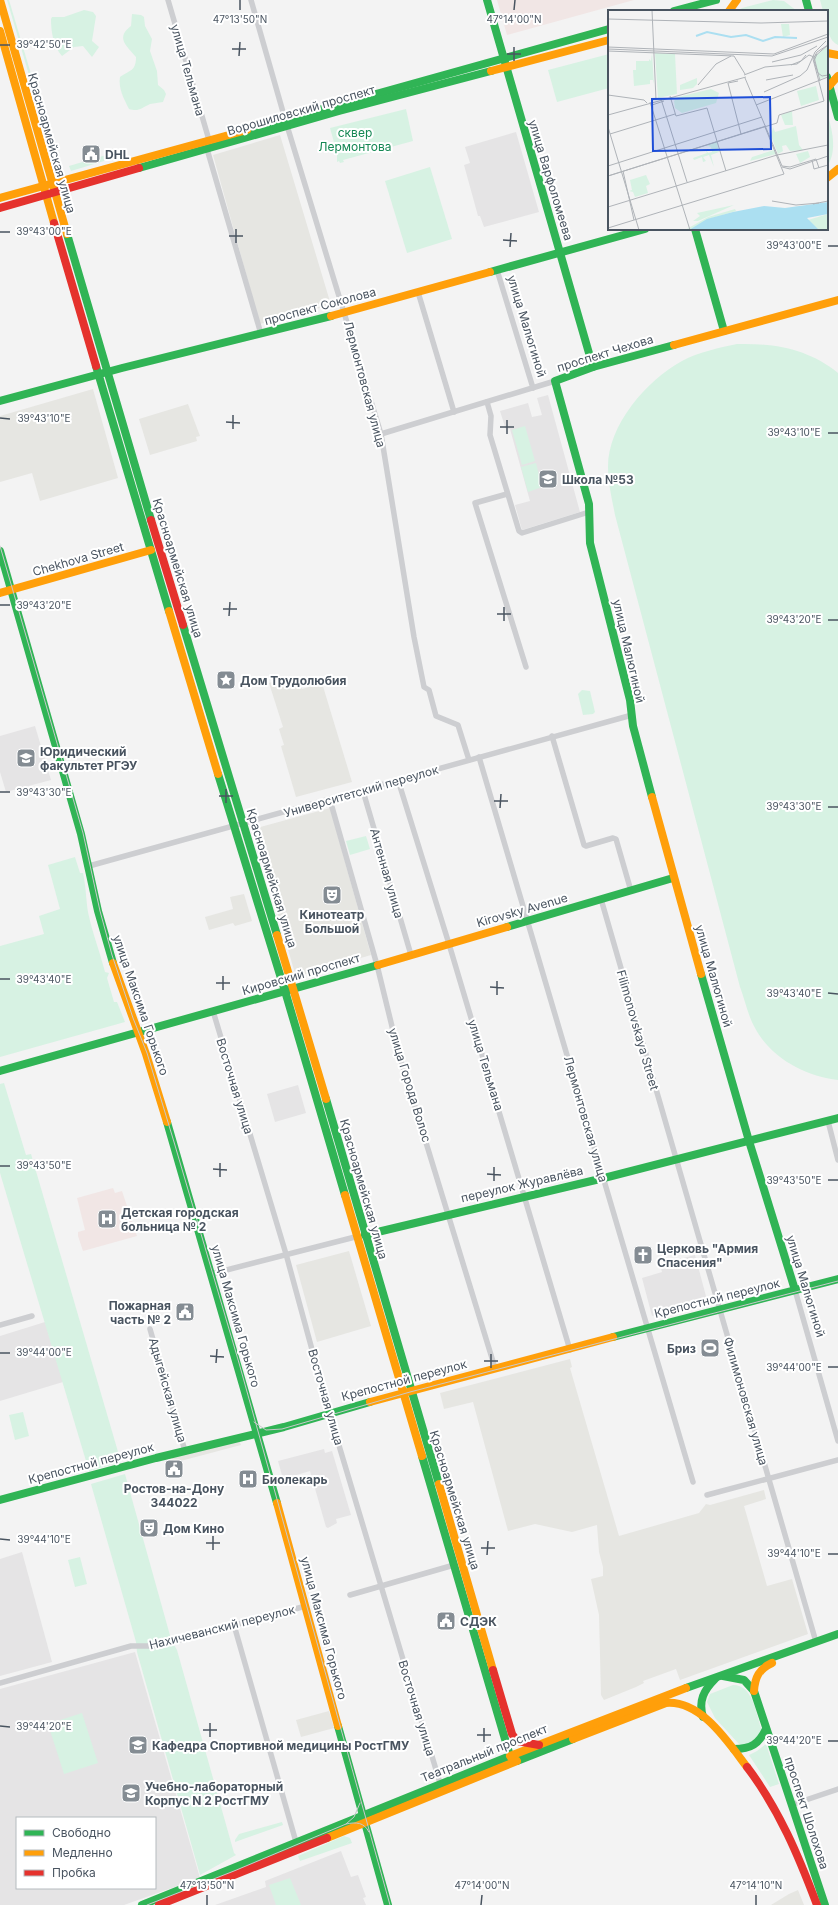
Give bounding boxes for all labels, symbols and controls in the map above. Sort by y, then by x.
inset map [608,10,828,230]
text: 47°13'50"N [213,13,267,25]
text: 47°14'00"N [486,13,542,25]
street label: улица Тельмана [168,22,208,118]
text: 39°42'50"E [16,38,72,50]
street label: Красноармейская улица [25,71,79,215]
street label: Ворошиловский проспект [225,82,377,138]
street label: улица Варфоломеева [525,118,577,242]
park label: сквер Лермонтова [319,125,391,154]
public building icon: DHL [80,143,102,165]
place label: DHL [105,147,130,162]
text: 39°43'00"E [16,225,72,237]
text: 39°43'00"E [766,239,822,251]
street label: улица Малюгиной [504,273,550,379]
street label: проспект Соколова [263,284,377,328]
street label: Лермонтовская улица [341,319,389,449]
street label: проспект Чехова [555,331,655,375]
text: 39°43'10"E [17,412,71,424]
text: 39°43'10"E [767,426,821,438]
school or university icon: Школа №53 [537,468,559,490]
place label: Школа №53 [562,472,634,487]
street label: Красноармейская улица [150,496,206,640]
street label: Chekhova Street [31,539,125,579]
street label: улица Малюгиной [610,598,648,704]
text: 39°43'20"E [16,599,72,611]
text: 39°43'20"E [766,613,822,625]
place icon: Дом Трудолюбия [215,669,237,691]
place label: Дом Трудолюбия [240,673,347,688]
place label: Юридический факультет РГЭУ [40,744,138,773]
school or university icon: Юридический факультет РГЭУ [15,747,37,769]
street label: Университетский переулок [282,762,440,820]
text: 39°43'30"E [16,786,72,798]
text: 39°43'30"E [766,800,822,812]
street label: Красноармейская улица [244,806,300,950]
street label: Антенная улица [367,826,407,920]
theatre icon: Кинотеатр Большой [321,884,343,906]
street label: Kirovsky Avenue [475,890,569,930]
place label: Кинотеатр Большой [300,907,365,936]
street label: улица Малюгиной [692,923,736,1029]
street label: улица Максима Горького [110,933,172,1077]
street label: Кировский проспект [240,950,362,998]
street label: Filimonovskaya Street [614,968,662,1092]
text: 39°43'40"E [17,973,71,985]
text: 39°43'40"E [767,987,821,999]
street label: улица Тельмана [465,1018,507,1112]
street label: улица Города Волос [385,1026,435,1144]
street label: Восточная улица [213,1036,257,1136]
street label: Лермонтовская улица [561,1054,611,1184]
street label: Красноармейская улица [337,1117,391,1261]
text: 39°43'50"E [16,1159,72,1171]
street label: переулок Журавлёва [459,1163,585,1205]
text: 39°43'50"E [766,1174,822,1186]
place label: Детская городская больница № 2 [121,1205,239,1234]
hospital icon: Детская городская больница № 2 [96,1208,118,1230]
street label: улица Малюгиной [783,1233,829,1339]
place label: Церковь "Армия Спасения" [657,1241,758,1270]
street label: улица Максима Горького [208,1243,264,1389]
church icon: Церковь "Армия Спасения" [632,1244,654,1266]
street label: Крепостной переулок [653,1275,782,1321]
place label: Пожарная часть № 2 [109,1298,171,1327]
public building icon: Пожарная часть № 2 [174,1301,196,1323]
street label: Филимоновская улица [720,1335,772,1467]
street label: Адыгейская улица [146,1336,190,1444]
sports icon: Бриз [699,1337,721,1359]
place label: Бриз [667,1341,696,1356]
text: 39°44'00"E [16,1346,72,1358]
street label: Восточная улица [305,1347,347,1447]
street label: Крепостной переулок [340,1356,469,1404]
text: 39°44'00"E [766,1361,822,1373]
street label: Красноармейская улица [427,1428,483,1572]
street label: Крепостной переулок [27,1439,156,1487]
public building icon: Ростов-на-Дону 344022 [163,1458,185,1480]
hospital icon: Биолекарь [237,1468,259,1490]
place label: Биолекарь [262,1472,328,1487]
place label: Ростов-на-Дону 344022 [124,1481,225,1510]
theatre icon: Дом Кино [138,1517,160,1539]
place label: Дом Кино [163,1521,224,1536]
text: 39°44'10"E [17,1533,71,1545]
text: 39°44'10"E [767,1547,821,1559]
street label: улица Максима Горького [298,1555,350,1701]
street label: Нахичеванский переулок [148,1601,297,1652]
public building icon: СДЭК [435,1610,457,1632]
place label: СДЭК [460,1614,497,1629]
street label: Восточная улица [395,1658,439,1758]
text: 39°44'20"E [16,1720,72,1732]
street label: Театральный проспект [418,1721,550,1785]
school or university icon: Кафедра Спортивной медицины РостГМУ [127,1734,149,1756]
text: 39°44'20"E [766,1734,822,1746]
place label: Кафедра Спортивной медицины РостГМУ [152,1738,410,1753]
street label: проспект Шолохова [782,1755,832,1871]
place label: Учебно-лабораторный Корпус N 2 РостГМУ [145,1779,283,1808]
school or university icon: Учебно-лабораторный Корпус N 2 РостГМУ [120,1782,142,1804]
legend [16,1817,156,1889]
text: Свободно [52,1825,111,1840]
text: Медленно [52,1845,113,1860]
text: Пробка [52,1865,96,1880]
text: 47°13'50"N [180,1879,234,1891]
text: 47°14'00"N [454,1879,510,1891]
text: 47°14'10"N [730,1879,782,1891]

